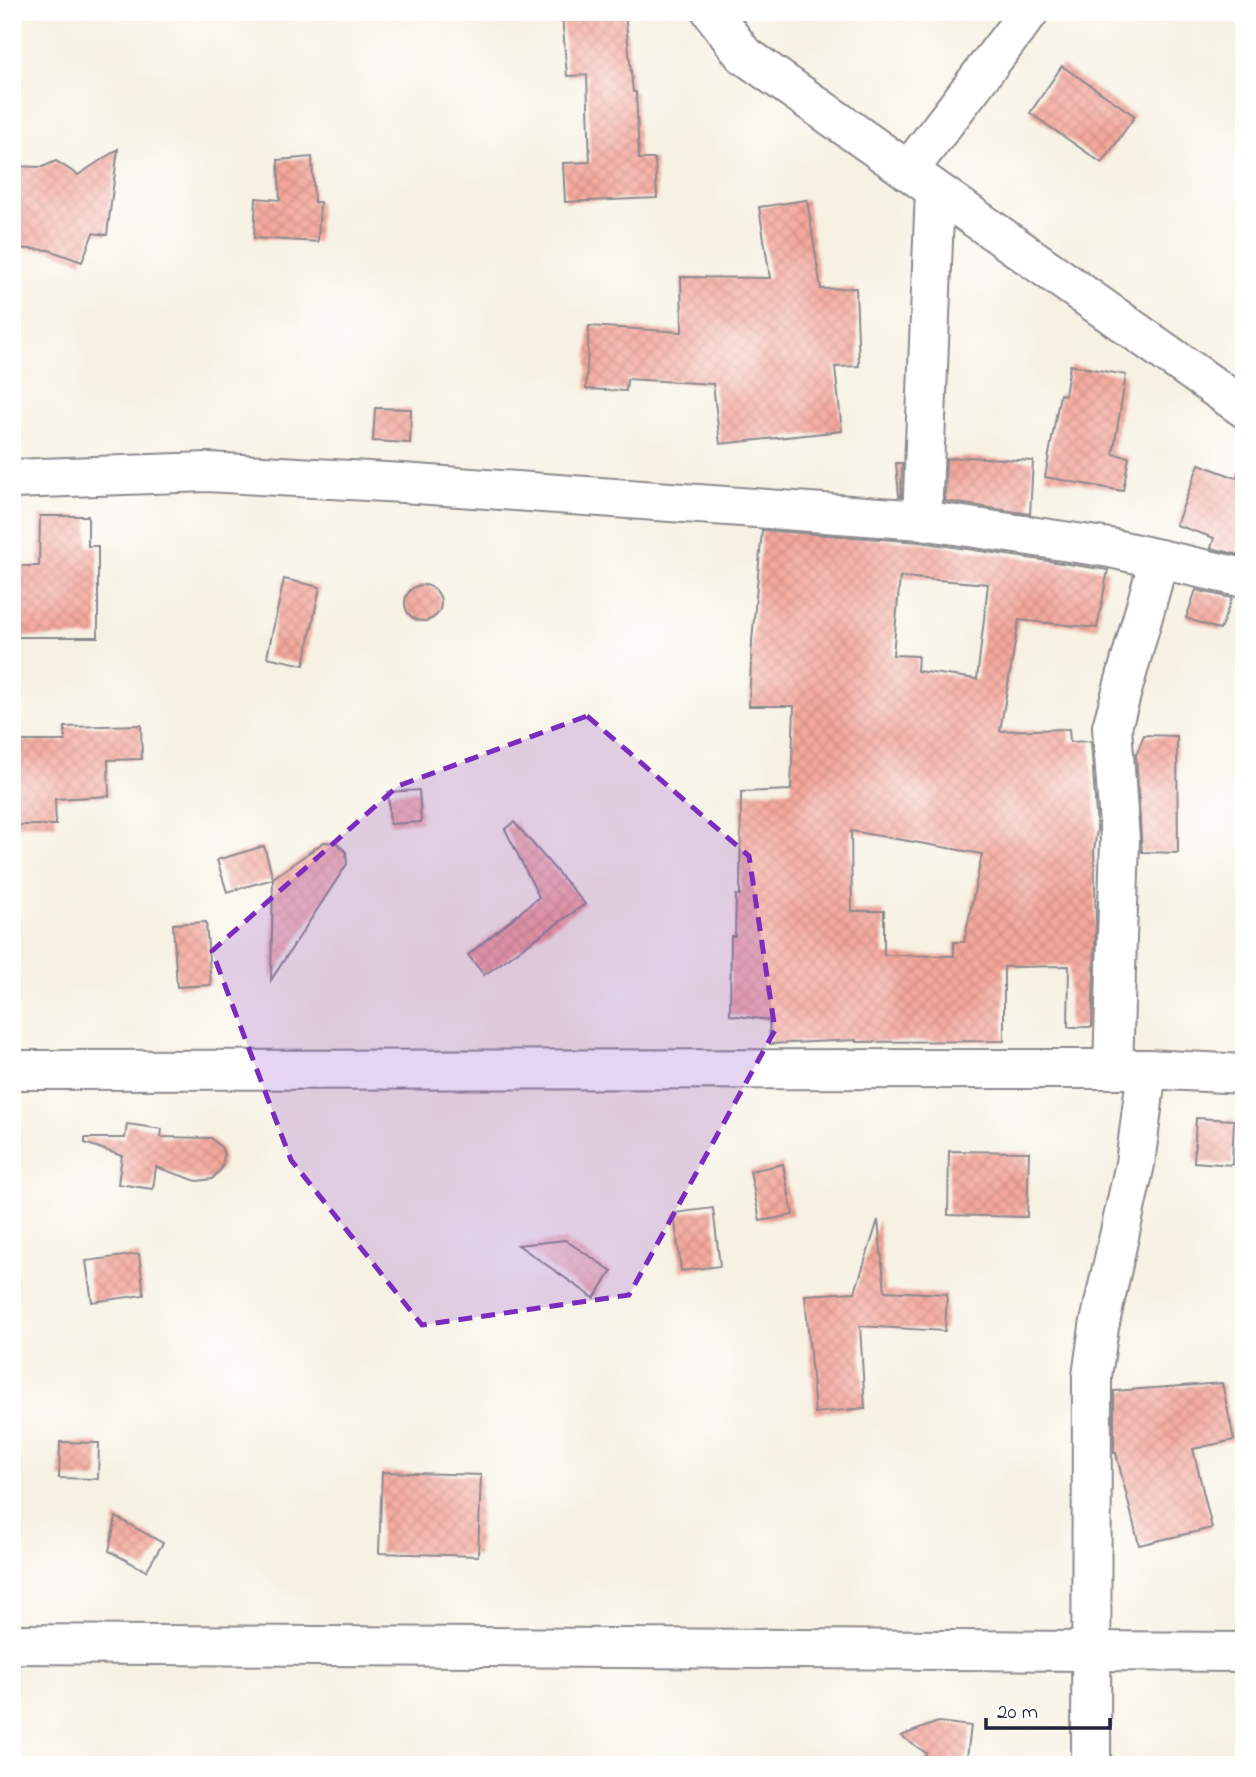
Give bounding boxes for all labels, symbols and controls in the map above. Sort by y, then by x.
scale bar [986,1686,1111,1730]
text: 20 m [997,1698,1038,1728]

